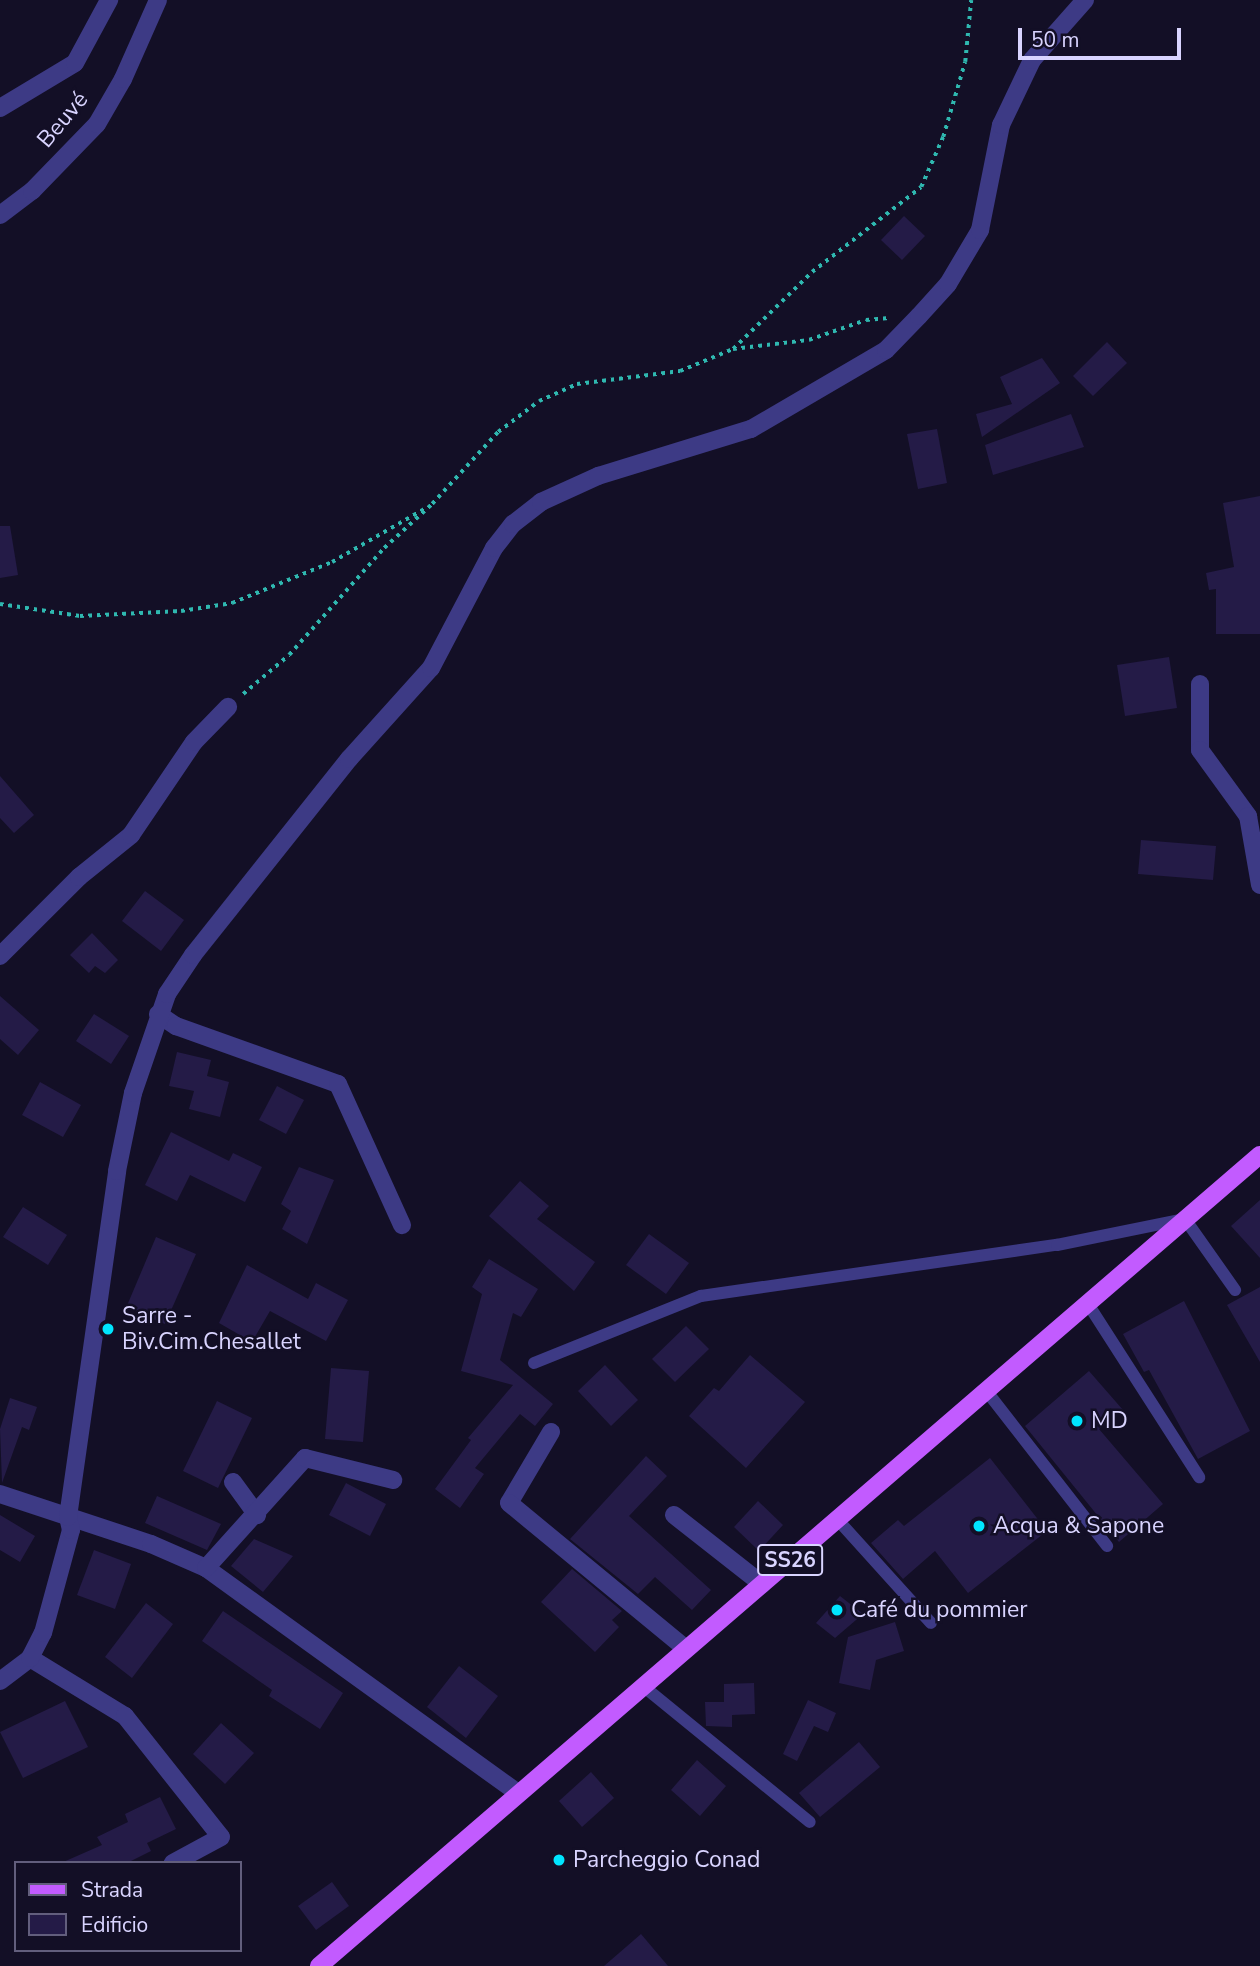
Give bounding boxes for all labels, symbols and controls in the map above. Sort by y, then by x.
scale bar [1022,14,1185,58]
text: 50 m [1031,26,1080,54]
street label: Beuvé [32,86,94,154]
place label: Sarre - Biv.Cim.Chesallet [122,1302,301,1356]
marker: Sarre - Biv.Cim.Chesallet [100,1321,116,1337]
place label: MD [1091,1407,1128,1435]
marker: MD [1069,1413,1085,1429]
place label: Acqua & Sapone [993,1512,1164,1540]
marker: Acqua & Sapone [971,1518,987,1534]
road number: SS26 [757,1542,823,1578]
place label: Café du pommier [851,1596,1027,1624]
marker: Café du pommier [829,1602,845,1618]
place label: Parcheggio Conad [573,1846,760,1874]
marker: Parcheggio Conad [551,1852,567,1868]
legend [14,1861,242,1952]
text: Strada [81,1876,143,1904]
text: Edificio [81,1911,148,1939]

